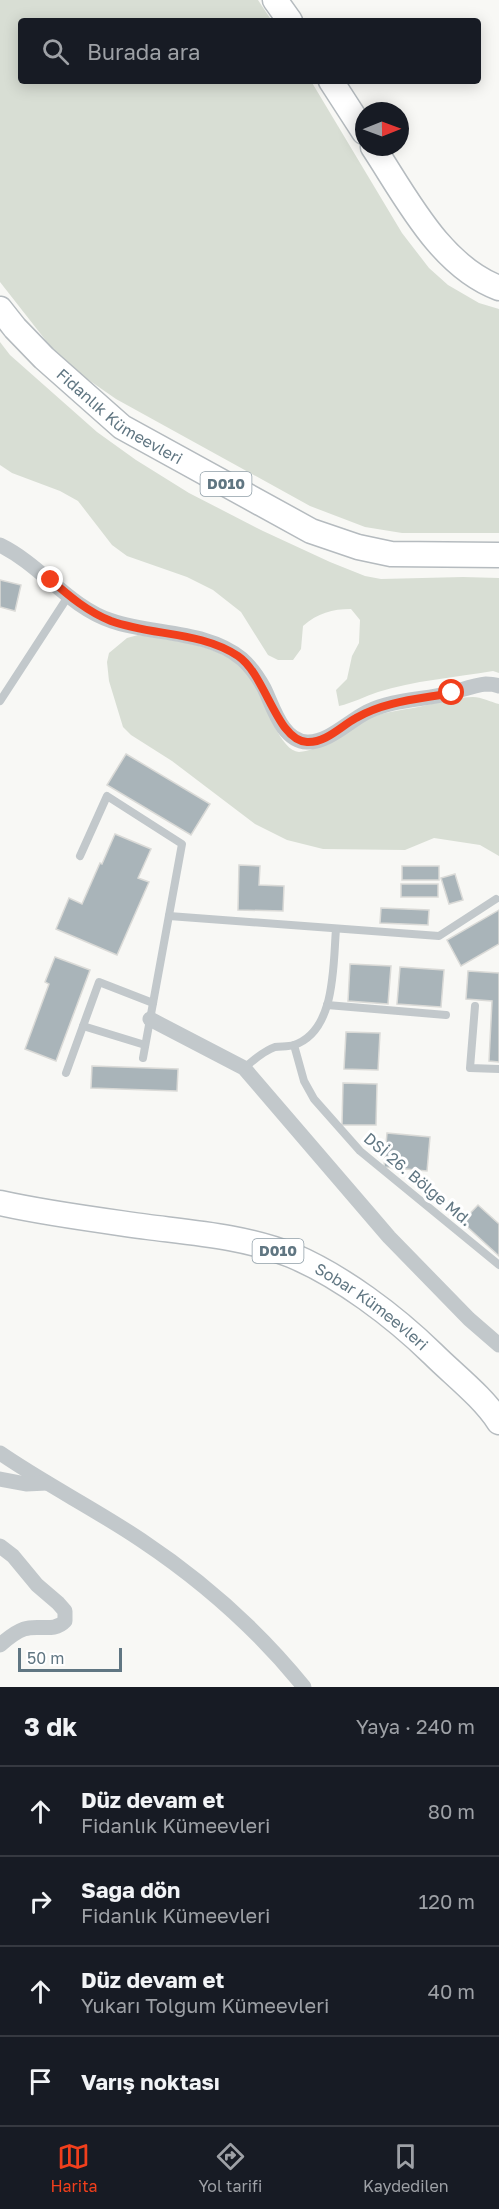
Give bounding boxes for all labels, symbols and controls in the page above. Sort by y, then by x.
search box [18,18,481,84]
icon: search [39,35,72,68]
text: Burada ara [87,38,201,65]
north arrow [355,102,409,156]
street label: Fidanlık Kümeevleri [53,364,186,468]
road number: D010 [200,472,252,496]
route end [37,566,63,592]
route start [438,679,464,705]
street label: DSİ 26. Bölge Md. [360,1128,476,1230]
road number: D010 [252,1239,304,1263]
street label: Sobar Kümeevleri [311,1258,432,1354]
scale bar [18,1645,122,1672]
text: 50 m [27,1648,64,1668]
text: 3 dk [24,1711,77,1742]
text: Yaya · 240 m [356,1714,475,1738]
text: Düz devam et [81,1786,224,1813]
icon: ahead [24,1795,57,1828]
text: 80 m [428,1799,475,1823]
text: Fidanlık Kümeevleri [81,1813,270,1837]
text: Sağa dön [81,1876,180,1903]
icon: right [24,1885,57,1918]
text: 120 m [419,1889,475,1913]
text: Fidanlık Kümeevleri [81,1903,270,1927]
text: Düz devam et [81,1966,224,1993]
icon: ahead [24,1975,57,2008]
text: 40 m [428,1979,475,2003]
text: Yukarı Tolgum Kümeevleri [81,1993,329,2017]
icon: arrive [24,2065,57,2098]
text: Varış noktası [81,2068,220,2095]
tab: Harita [50,2140,98,2196]
tab: Yol tarifi [198,2140,262,2196]
tab: Kaydedilen [363,2140,449,2196]

